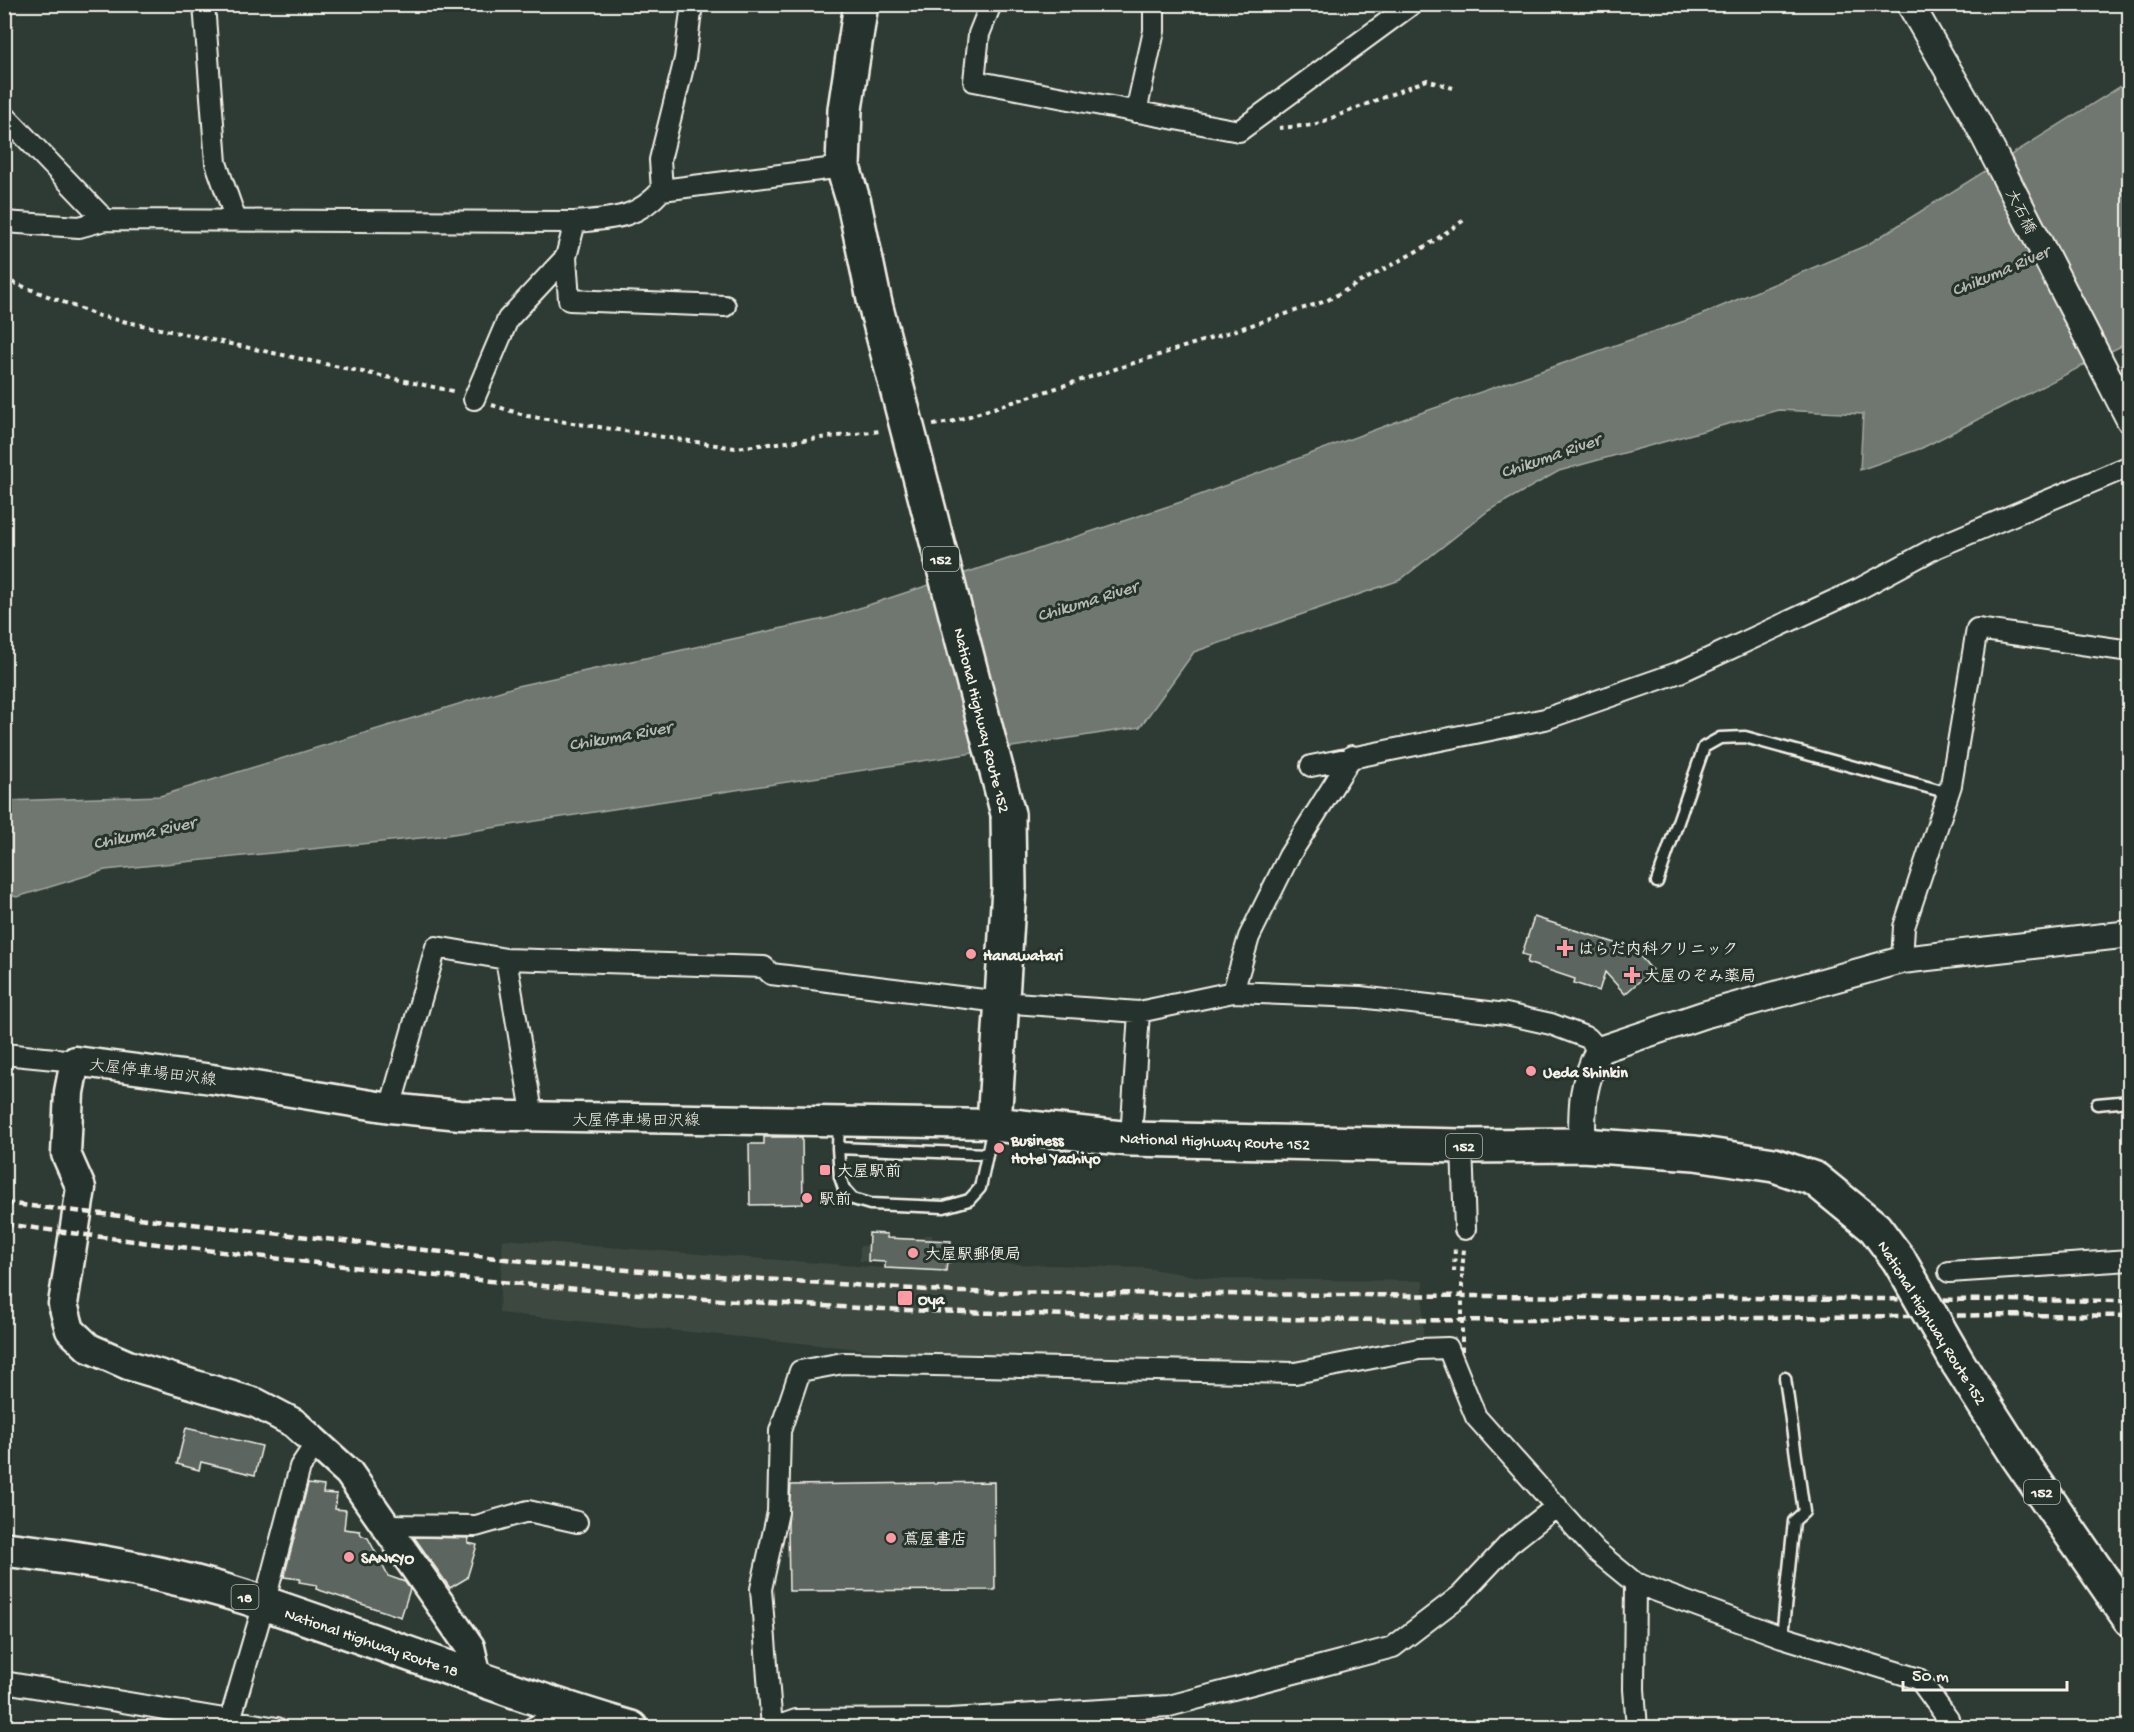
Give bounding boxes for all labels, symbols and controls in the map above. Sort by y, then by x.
street label: 大石橋 [2000,186,2039,238]
water label: Chikuma River [1949,241,2056,302]
water label: Chikuma River [1498,429,1607,484]
road number: 152 [923,547,959,571]
water label: Chikuma River [1035,576,1144,628]
street label: National Highway Route 152 [947,626,1012,816]
water label: Chikuma River [568,717,677,757]
water label: Chikuma River [92,813,201,856]
marker: はらだ内科クリニック [1556,939,1574,957]
place label: はらだ内科クリニック [1578,940,1738,961]
marker: Hanawatari [964,947,978,961]
place label: Hanawatari [983,948,1064,967]
marker: 大屋のぞみ薬局 [1625,968,1639,982]
place label: 大屋のぞみ薬局 [1644,968,1756,988]
street label: 大屋停車場田沢線 [88,1055,218,1092]
marker: Ueda Shinkin [1524,1064,1538,1078]
place label: Ueda Shinkin [1543,1065,1628,1084]
street label: 大屋停車場田沢線 [572,1111,700,1132]
street label: National Highway Route 152 [1120,1131,1310,1156]
place label: Business Hotel Yachiyo [1010,1133,1101,1170]
road number: 152 [1446,1134,1482,1158]
marker: Business Hotel Yachiyo [992,1141,1006,1155]
place label: 大屋駅前 [837,1162,901,1183]
marker: 大屋駅前 [818,1163,832,1177]
place label: 駅前 [819,1190,851,1211]
marker: 駅前 [800,1191,814,1205]
street label: National Highway Route 152 [1872,1238,1989,1410]
marker: 大屋駅郵便局 [906,1246,920,1260]
place label: 大屋駅郵便局 [925,1246,1021,1266]
marker: Oya [896,1289,914,1307]
place label: Oya [918,1292,946,1311]
road number: 152 [2024,1480,2060,1504]
place label: 蔦屋書店 [903,1530,967,1551]
marker: 蔦屋書店 [884,1531,898,1545]
marker: SANKYO [342,1550,356,1564]
place label: SANKYO [361,1551,415,1570]
road number: 18 [232,1585,258,1609]
street label: National Highway Route 18 [281,1606,461,1683]
scale bar [1903,1654,2066,1692]
text: 50 m [1912,1667,1949,1688]

